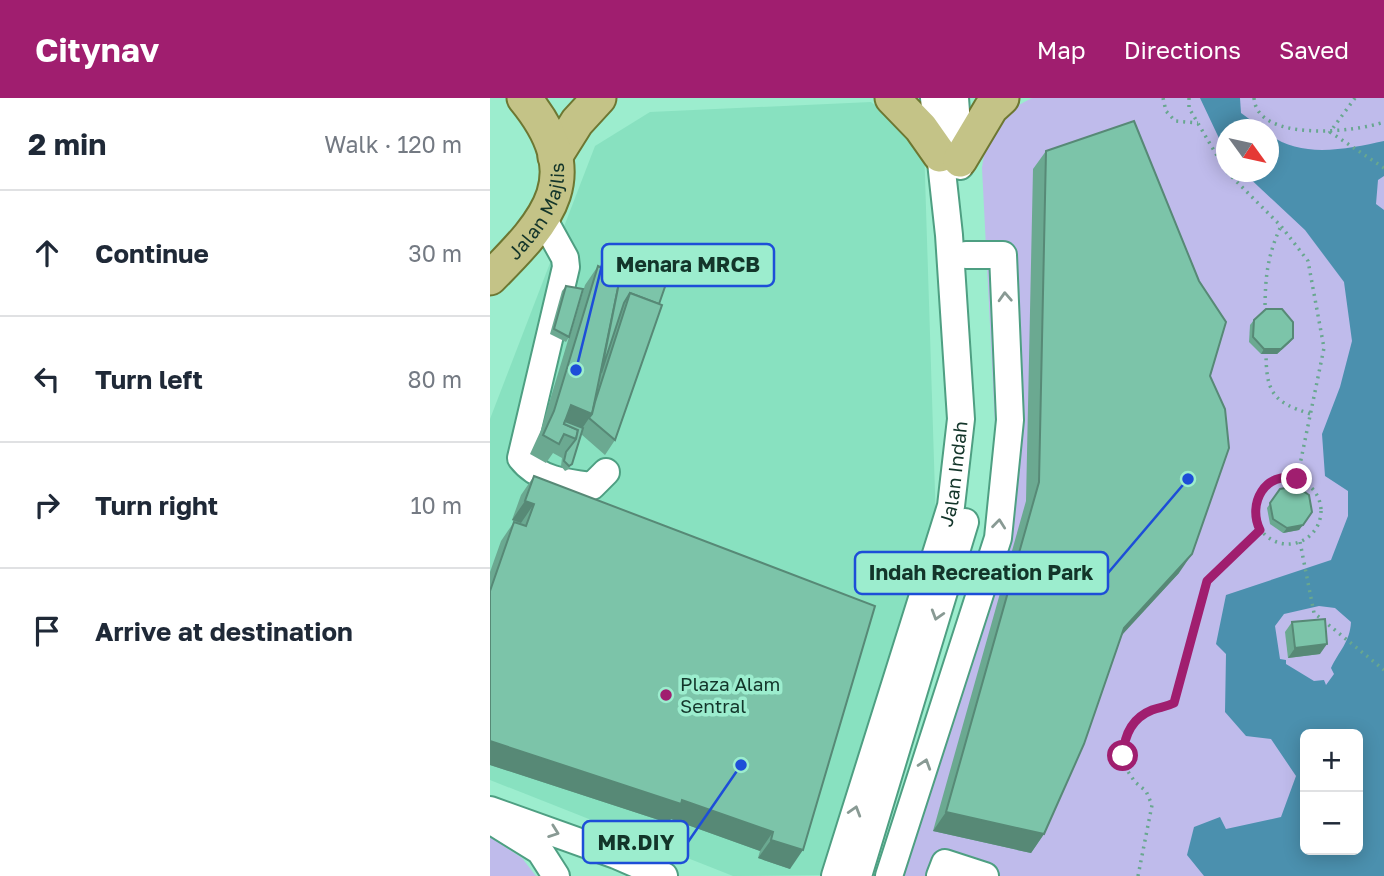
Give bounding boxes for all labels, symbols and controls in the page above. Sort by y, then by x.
text: Citynav [35,30,159,69]
text: Map [1037,35,1086,64]
text: Directions [1124,35,1241,64]
text: Saved [1279,35,1349,64]
north arrow [1216,119,1279,182]
text: 2 min [28,126,106,162]
text: Walk · 120 m [324,130,462,158]
street label: Jalan Majlis [502,162,568,264]
icon: ahead [28,234,66,272]
text: Continue [95,238,209,269]
text: 30 m [408,239,462,267]
callout: Menara MRCB [602,244,774,286]
text: Menara MRCB [616,251,760,277]
one-way arrow [997,291,1012,302]
icon: left [28,360,66,398]
text: Turn left [95,364,203,395]
text: 80 m [408,365,462,393]
street label: Jalan Indah [933,420,972,529]
route end [1281,463,1312,494]
icon: right [28,486,66,524]
text: Turn right [95,490,218,521]
text: 10 m [410,491,462,519]
one-way arrow [991,518,1006,529]
callout: Indah Recreation Park [855,552,1108,594]
text: Indah Recreation Park [868,559,1094,585]
one-way arrow [930,608,945,620]
icon: arrive [28,612,66,650]
text: Arrive at destination [95,616,353,647]
place label: Plaza Alam Sentral [680,672,780,717]
marker: Plaza Alam Sentral [658,687,674,703]
map controls [1300,729,1363,855]
button: + [1300,729,1363,792]
route start [1107,740,1138,771]
one-way arrow [916,759,931,771]
button: − [1300,792,1363,855]
one-way arrow [847,805,862,817]
callout: MR.DIY [583,821,688,863]
one-way arrow [548,824,560,838]
text: MR.DIY [598,829,675,855]

